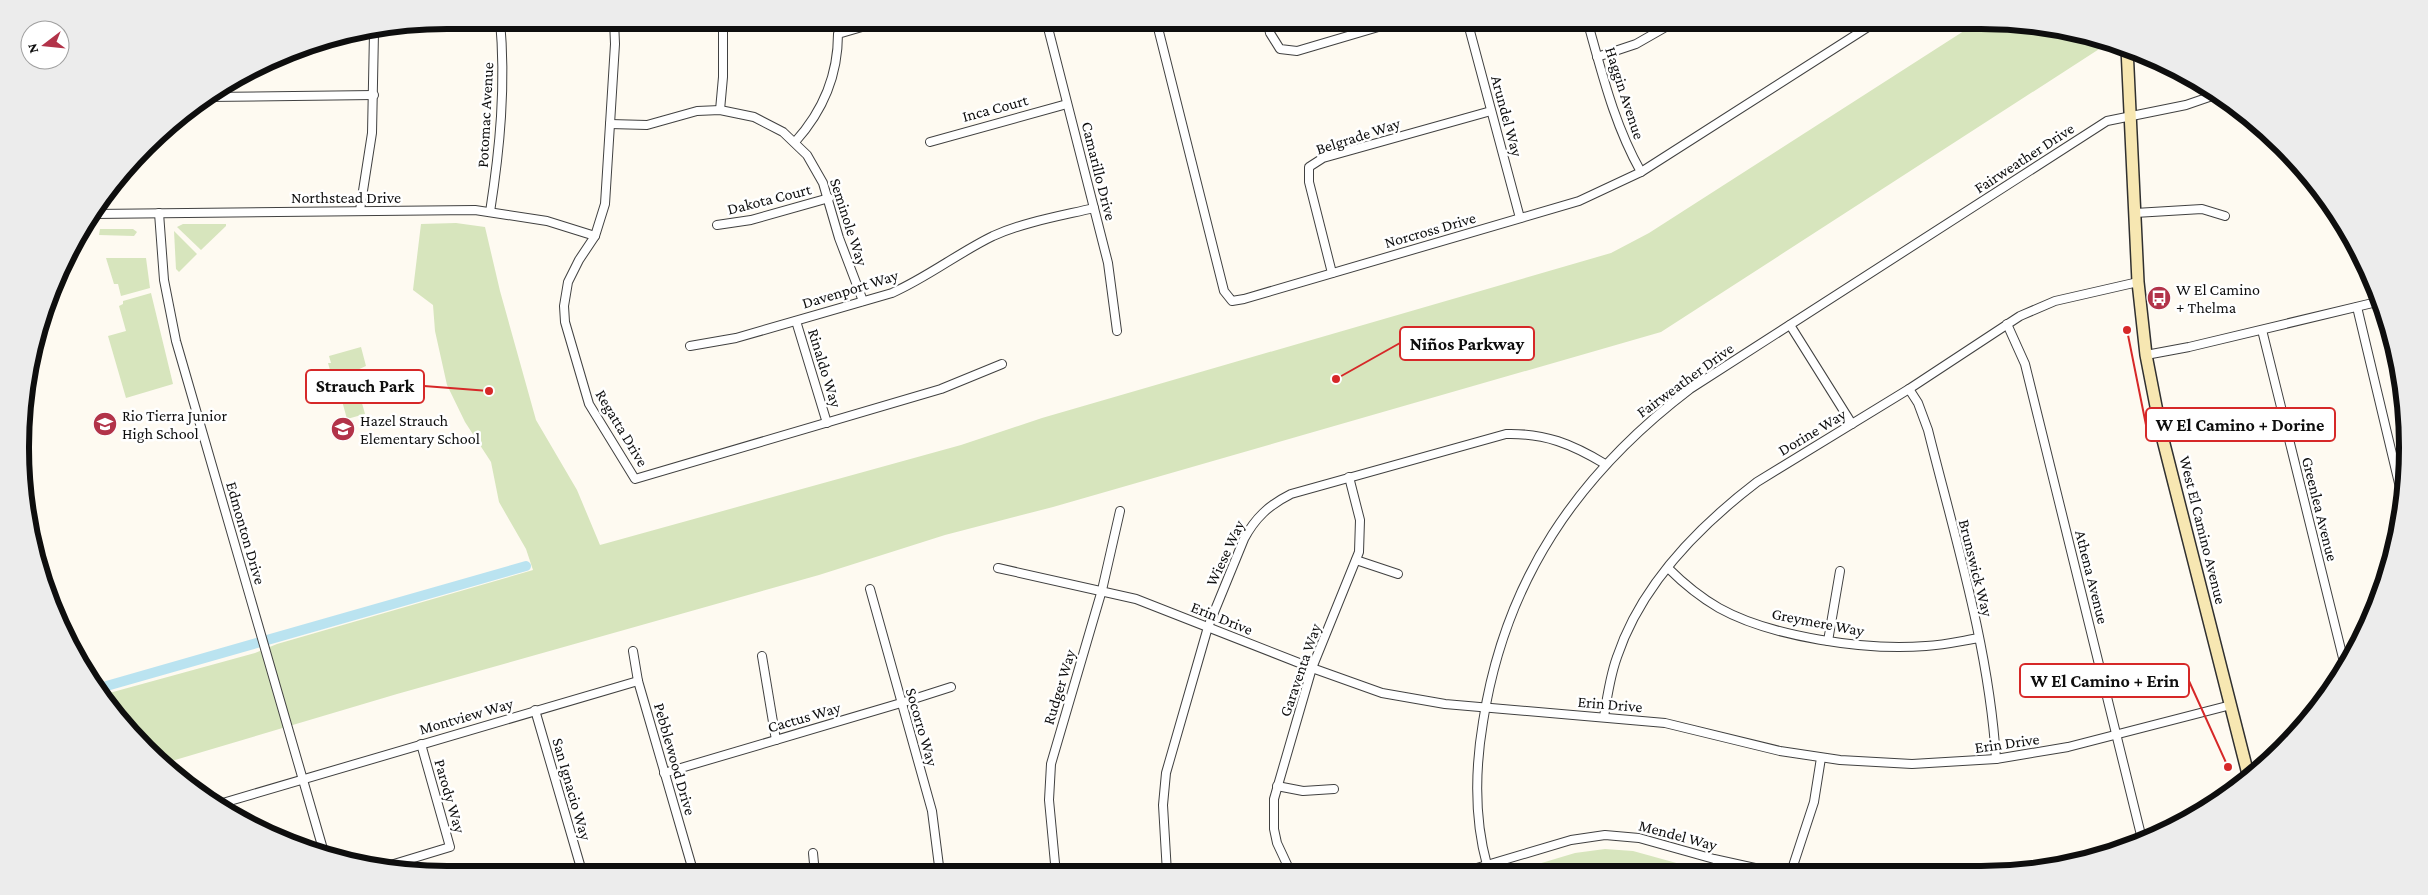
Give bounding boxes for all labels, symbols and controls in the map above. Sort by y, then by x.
north arrow [20,20,70,70]
text: N [23,41,42,55]
street label: Haggin Avenue [1601,45,1648,142]
street label: Potomac Avenue [474,62,496,168]
street label: Arundel Way [1487,74,1526,159]
street label: Inca Court [960,91,1030,125]
street label: Belgrade Way [1314,114,1403,159]
street label: Fairweather Drive [1971,119,2077,197]
street label: Camarillo Drive [1079,120,1119,222]
street label: Seminole Way [826,176,871,269]
street label: Dakota Court [725,180,813,218]
street label: Northstead Drive [291,189,401,206]
street label: Norcross Drive [1382,209,1478,251]
street label: Davenport Way [800,266,901,313]
place label: W El Camino + Thelma [2176,281,2260,316]
bus stop icon: W El Camino + Thelma [2146,285,2172,311]
street label: Rinaldo Way [804,327,845,410]
callout: Niños Parkway [1400,327,1534,360]
text: Niños Parkway [1410,334,1524,354]
street label: Fairweather Drive [1633,339,1737,421]
callout: Strauch Park [306,370,424,403]
text: Strauch Park [316,376,414,396]
street label: Regatta Drive [592,387,652,470]
street label: Dorine Way [1775,405,1850,460]
place label: Rio Tierra Junior High School [122,407,227,443]
callout: W El Camino + Dorine [2146,408,2335,441]
school or university icon: Rio Tierra Junior High School [92,411,118,437]
place label: Hazel Strauch Elementary School [360,412,480,448]
text: W El Camino + Dorine [2155,415,2324,435]
school or university icon: Hazel Strauch Elementary School [330,416,356,442]
street label: West El Camino Avenue [2176,454,2230,606]
street label: Greenlea Avenue [2299,455,2341,563]
street label: Edmonton Drive [223,480,269,586]
street label: Wiese Way [1202,517,1249,589]
street label: Brunswick Way [1955,518,1996,619]
street label: Athena Avenue [2072,528,2112,626]
street label: Erin Drive [1189,598,1255,638]
street label: Greymere Way [1770,605,1866,640]
street label: Garaventa Way [1276,621,1325,719]
street label: Rudger Way [1040,647,1080,727]
callout: W El Camino + Erin [2020,664,2189,697]
text: W El Camino + Erin [2030,671,2180,691]
street label: Socorro Way [902,686,941,769]
street label: Erin Drive [1577,693,1643,715]
street label: Montview Way [417,694,516,739]
street label: Cactus Way [766,698,843,736]
street label: Pebblewood Drive [651,701,699,817]
street label: Erin Drive [1974,730,2040,756]
street label: San Ignacio Way [548,736,595,843]
street label: Parody Way [430,757,469,836]
street label: Mendel Way [1637,816,1720,855]

